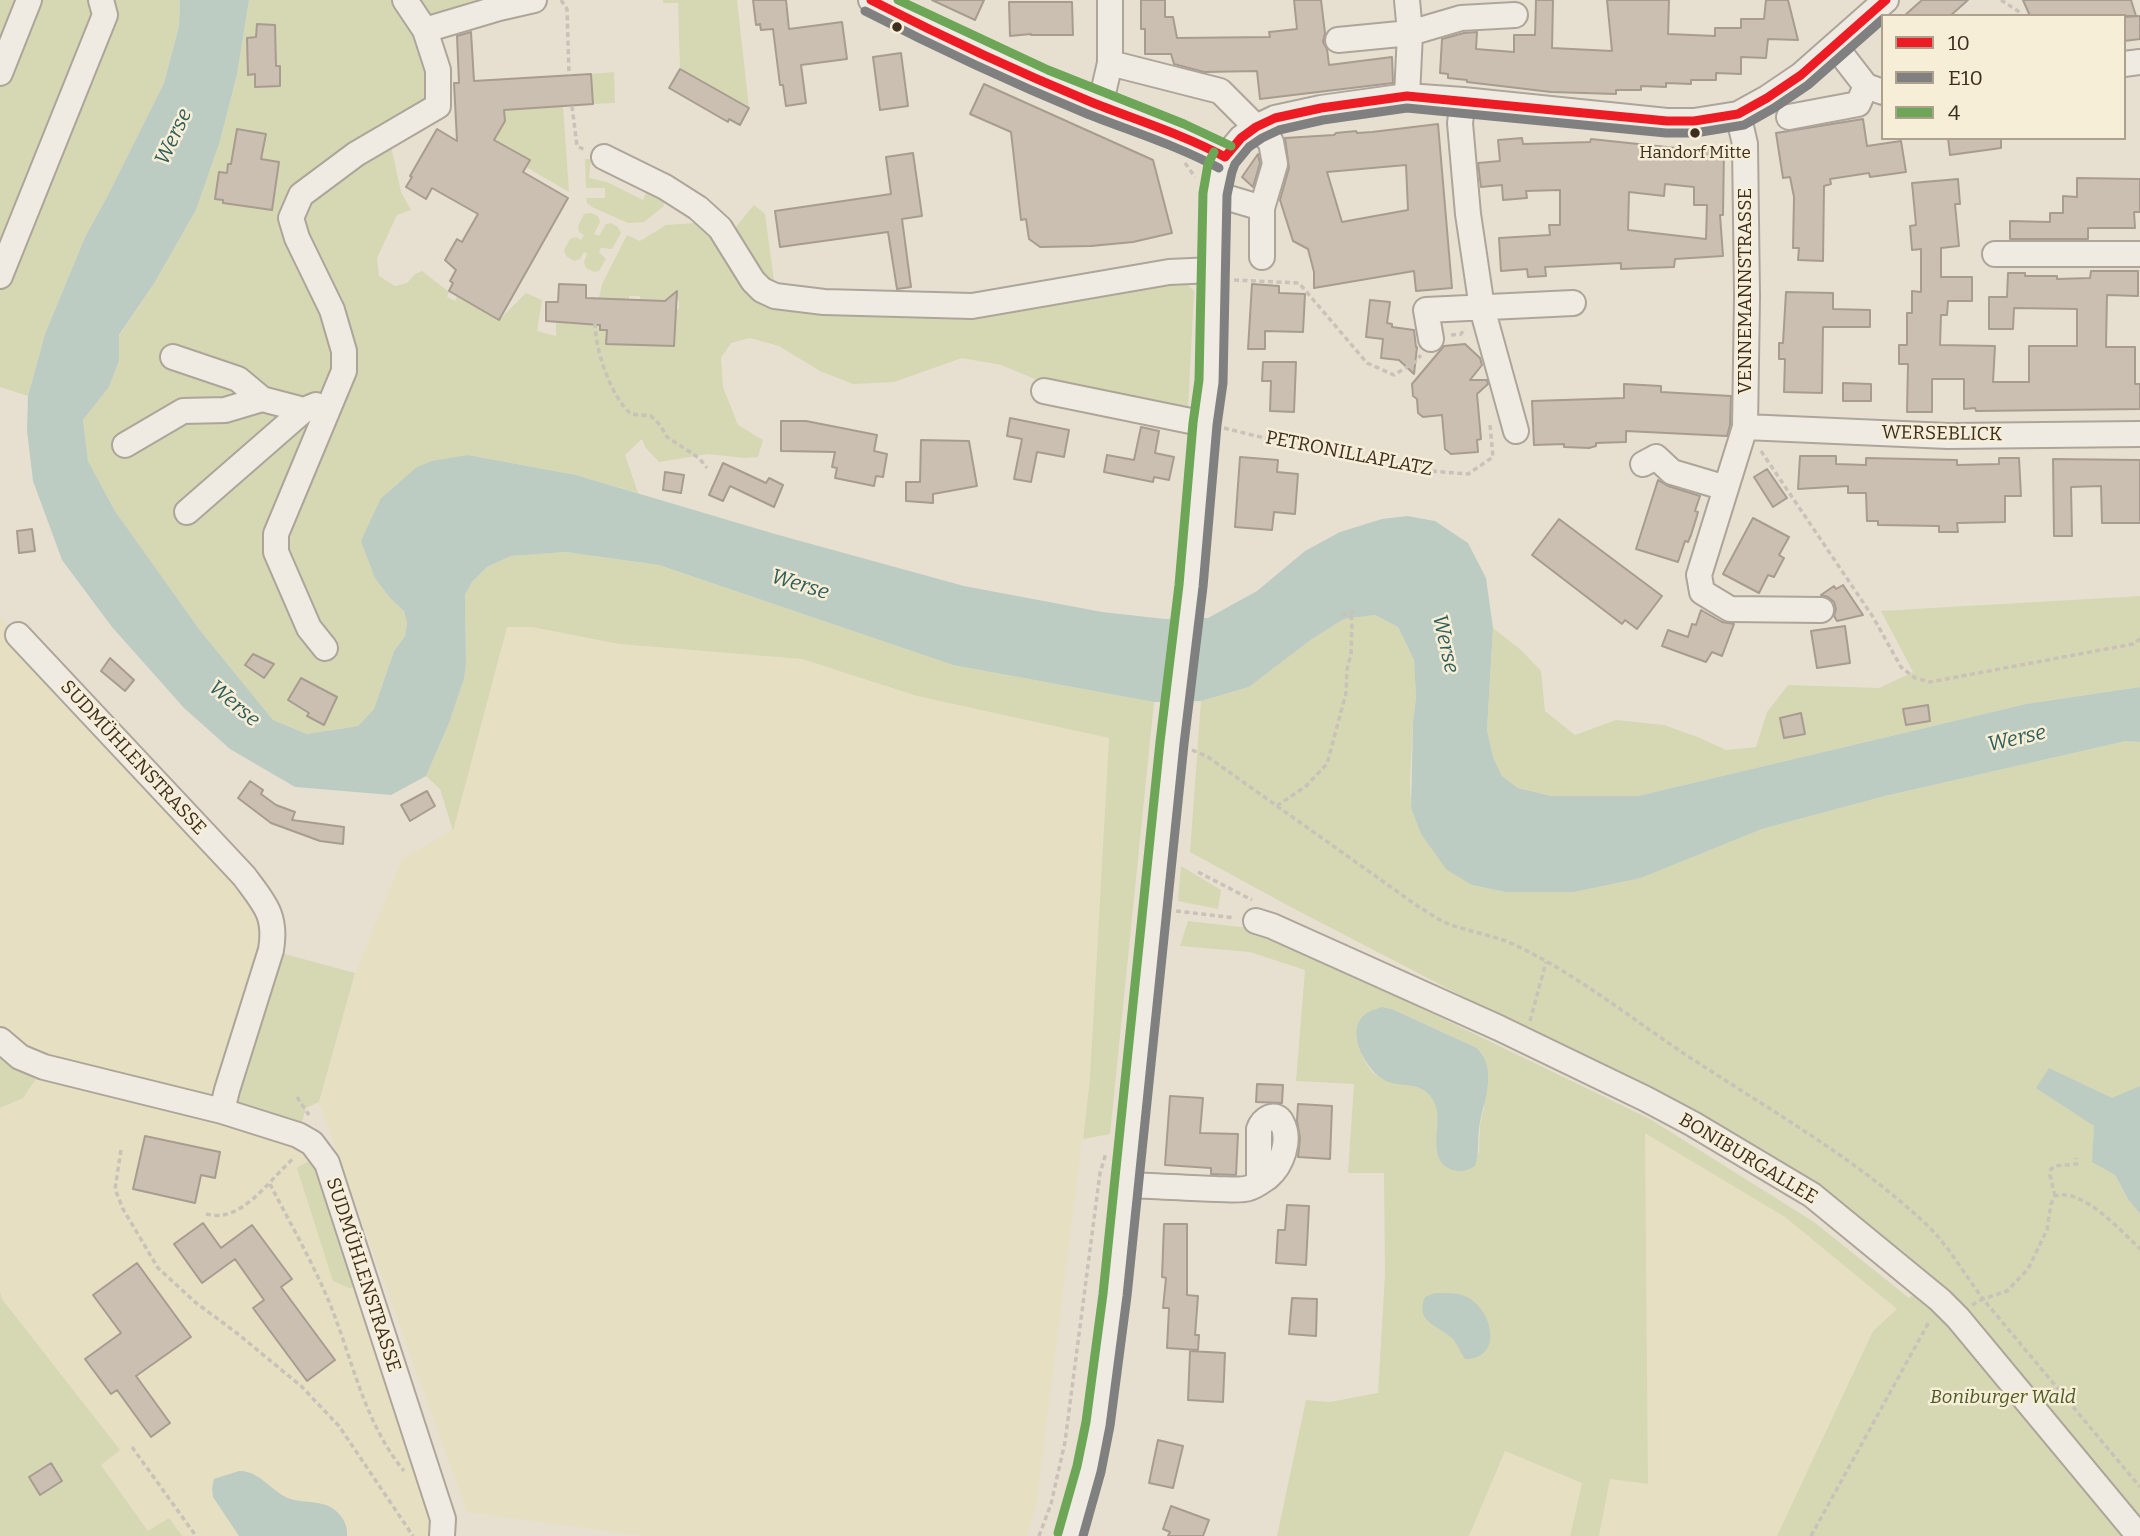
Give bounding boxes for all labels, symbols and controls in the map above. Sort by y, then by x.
legend [1881,14,2126,140]
unlabelled marker [890,20,904,34]
text: 10 [1948,30,1970,56]
text: E10 [1948,65,1983,91]
text: 4 [1948,100,1960,126]
water label: Werse [150,105,198,169]
marker: Handorf Mitte [1688,126,1702,140]
place label: Handorf Mitte [1639,143,1751,163]
street label: VENNEMANNSTRASSE [1735,188,1757,394]
street label: WERSEBLICK [1881,422,2003,446]
street label: PETRONILLAPLATZ [1264,427,1434,481]
water label: Werse [768,564,832,606]
water label: Werse [1426,612,1464,676]
water label: Werse [203,675,265,733]
street label: SUDMÜHLENSTRASSE [55,676,211,840]
water label: Werse [1985,720,2049,758]
street label: BONIBURGALLEE [1675,1109,1821,1209]
street label: SUDMÜHLENSTRASSE [321,1175,405,1375]
park label: Boniburger Wald [1930,1387,2076,1409]

